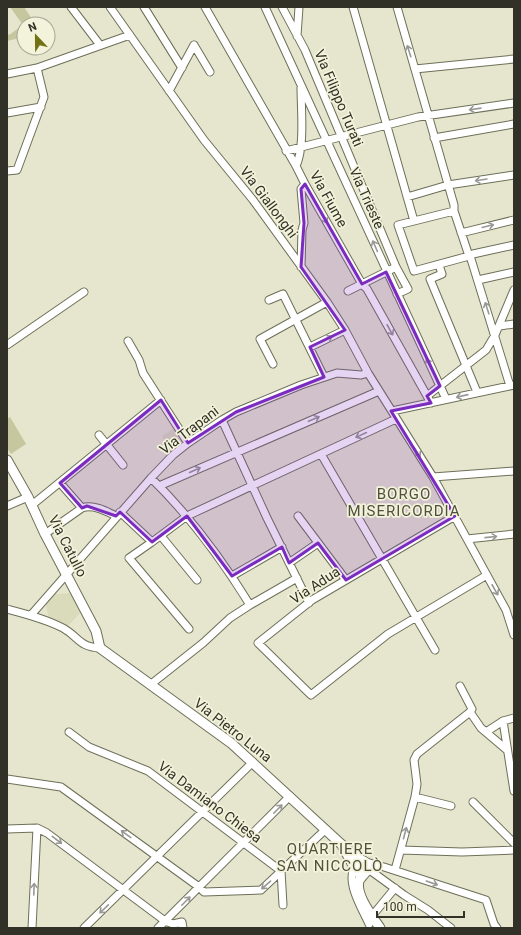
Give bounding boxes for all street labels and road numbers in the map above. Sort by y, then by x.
street label: Via Filippo Turati [311,47,367,149]
street label: Via Giallonghi [237,163,301,241]
street label: Via Trieste [346,165,388,231]
street label: Via Fiume [307,168,351,230]
street label: Via Trapani [156,403,222,457]
street label: Via Catullo [46,512,90,580]
street label: Via Adua [287,563,343,607]
street label: Via Pietro Luna [191,695,275,765]
street label: Via Damiano Chiesa [155,758,265,846]

